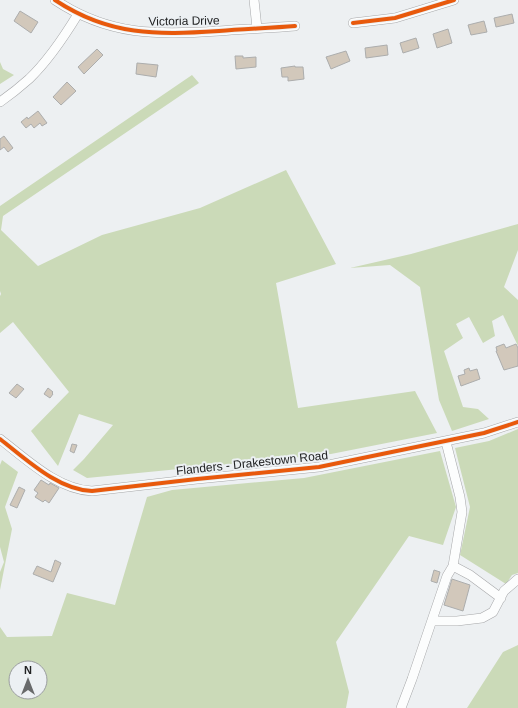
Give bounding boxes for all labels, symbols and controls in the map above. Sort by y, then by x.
street label: Victoria Drive [148,13,220,29]
street label: Flanders - Drakestown Road [175,448,329,478]
north arrow [8,660,48,700]
text: N [24,664,32,676]

